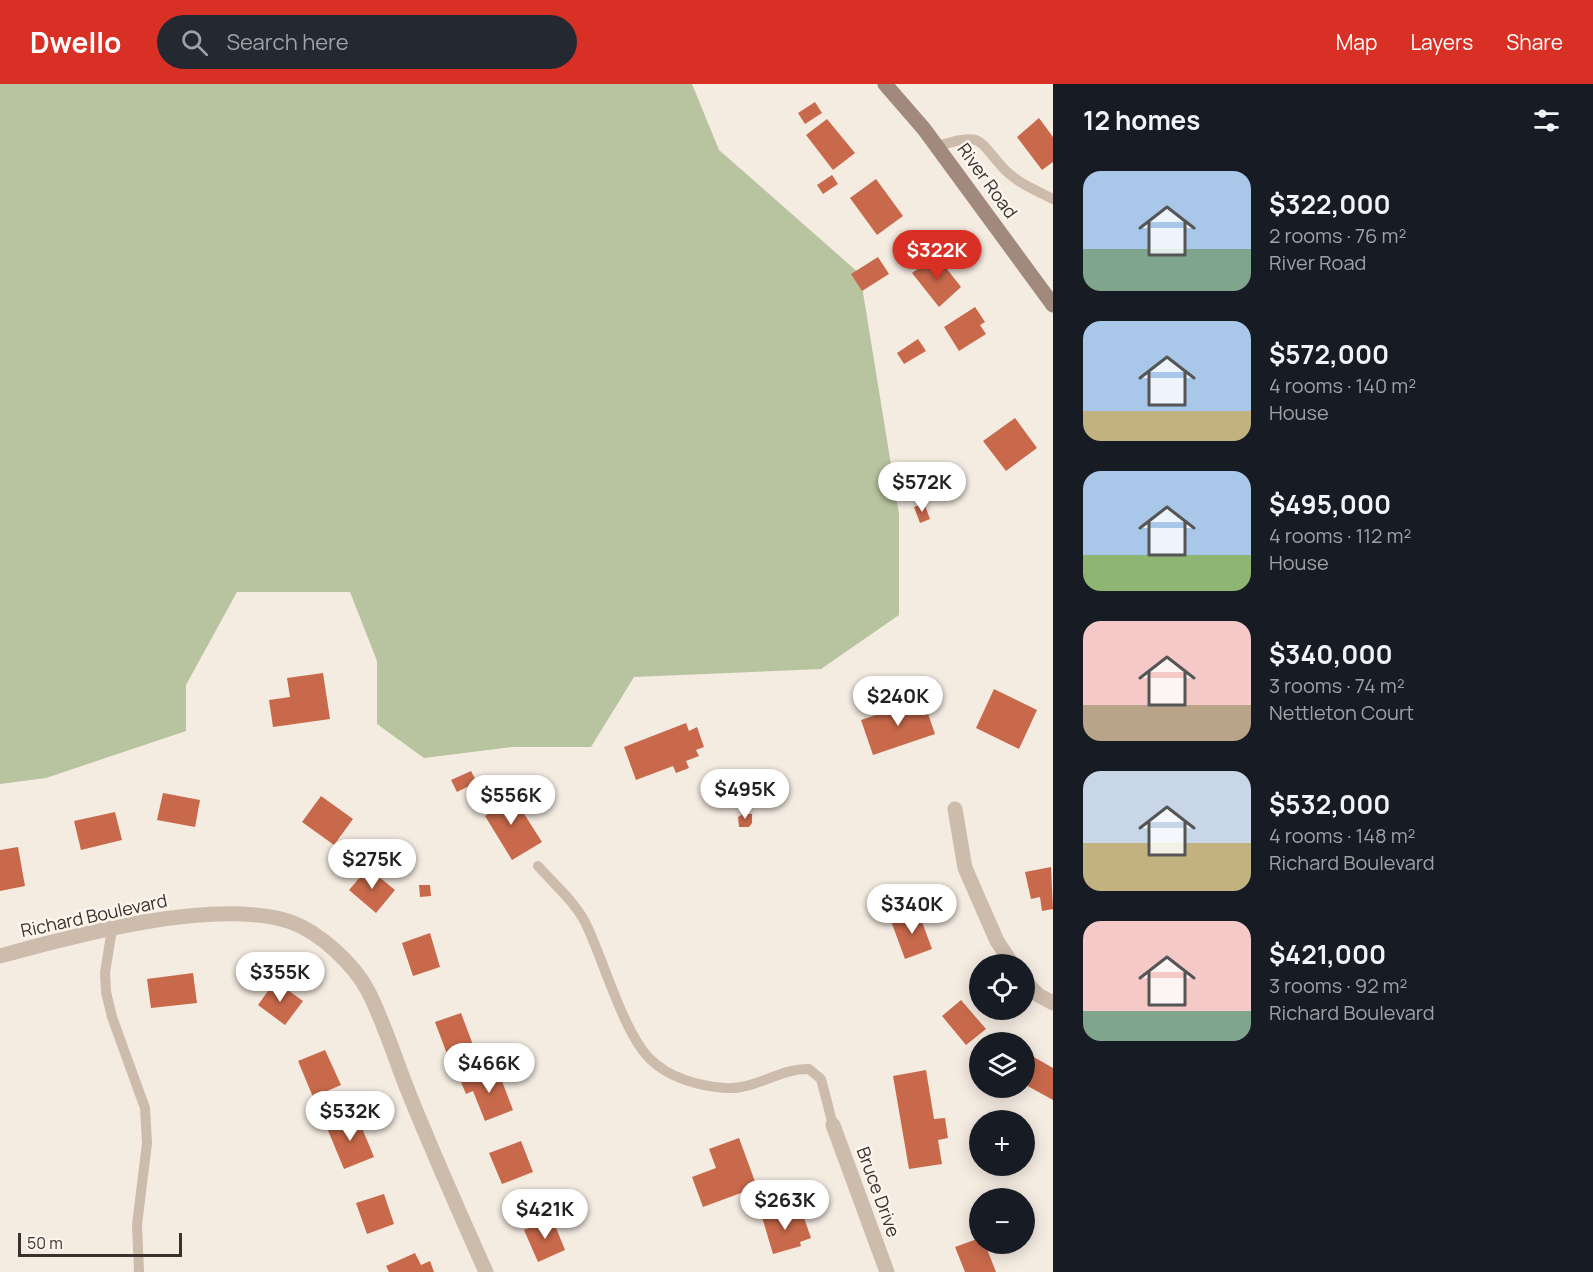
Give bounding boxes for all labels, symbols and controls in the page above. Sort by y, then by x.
search box [157,15,577,69]
text: Dwello [30,23,121,61]
icon: search [178,26,211,59]
text: Search here [226,27,349,57]
text: Map [1336,28,1377,56]
text: Layers [1410,28,1473,56]
text: Share [1506,28,1563,56]
text: 12 homes [1083,102,1200,138]
icon: filters [1530,104,1563,137]
street label: River Road [952,138,1023,223]
text: $322,000 [1269,186,1391,222]
icon: home [1131,195,1203,267]
text: 2 rooms · 76 m² [1269,222,1406,249]
pin: $322K [895,230,979,281]
text: $322K [907,236,967,263]
text: River Road [1269,249,1366,276]
text: $572,000 [1269,336,1389,372]
icon: home [1131,345,1203,417]
text: 4 rooms · 140 m² [1269,372,1416,399]
text: House [1269,399,1329,426]
pin: $572K [880,462,964,513]
text: $572K [892,468,952,495]
text: $495,000 [1269,486,1391,522]
icon: home [1131,495,1203,567]
text: 4 rooms · 112 m² [1269,522,1411,549]
text: House [1269,549,1329,576]
text: $340,000 [1269,636,1393,672]
icon: home [1131,645,1203,717]
text: 3 rooms · 74 m² [1269,672,1405,699]
pin: $240K [856,676,940,727]
text: $240K [867,682,929,709]
text: Nettleton Court [1269,699,1414,726]
pin: $495K [703,769,787,820]
pin: $556K [469,775,553,826]
text: $495K [714,775,776,802]
text: $556K [480,781,542,808]
text: $532,000 [1269,786,1390,822]
icon: home [1131,795,1203,867]
text: 4 rooms · 148 m² [1269,822,1416,849]
pin: $275K [330,839,414,890]
text: $275K [342,845,402,872]
text: Richard Boulevard [1269,849,1435,876]
pin: $340K [870,884,954,935]
street label: Richard Boulevard [18,888,169,942]
text: $340K [881,890,943,917]
text: $421,000 [1269,936,1386,972]
icon: home [1131,945,1203,1017]
pin: $355K [238,952,322,1003]
map controls [969,954,1035,1254]
button: locate [969,954,1035,1020]
text: $355K [250,958,310,985]
text: 3 rooms · 92 m² [1269,972,1408,999]
text: Richard Boulevard [1269,999,1435,1026]
button: layers [969,1032,1035,1098]
pin: $466K [447,1043,531,1094]
text: $466K [458,1049,520,1076]
pin: $532K [308,1091,392,1142]
text: $532K [320,1097,380,1124]
button: + [969,1110,1035,1176]
street label: Bruce Drive [852,1143,906,1240]
pin: $263K [743,1180,827,1231]
text: $263K [754,1186,816,1213]
button: − [969,1188,1035,1254]
pin: $421K [503,1189,587,1240]
text: $421K [516,1195,574,1222]
scale bar [18,1230,182,1258]
text: 50 m [27,1232,63,1254]

